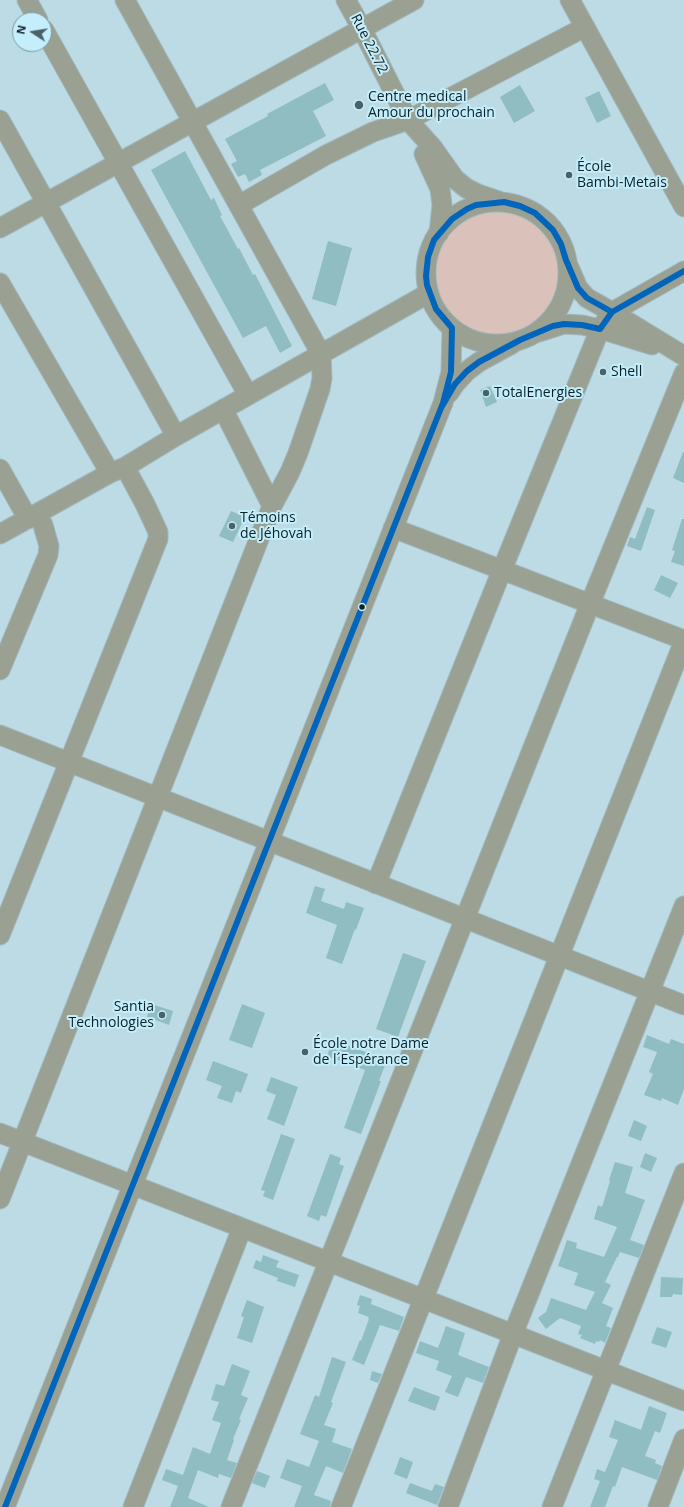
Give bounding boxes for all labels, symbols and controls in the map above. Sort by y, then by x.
street label: Rue 22.72 [347,11,391,77]
north arrow [12,12,52,52]
text: N [12,24,29,36]
place label: Centre medical Amour du prochain [368,89,495,122]
marker: Centre medical Amour du prochain [353,99,365,111]
place label: École Bambi-Metais [577,159,667,192]
marker: École Bambi-Metais [564,170,574,180]
place label: Shell [611,364,642,380]
marker: Shell [598,367,608,377]
place label: TotalEnergies [494,385,582,401]
marker: TotalEnergies [481,388,491,398]
place label: Témoins de Jéhovah [240,510,312,542]
marker: Témoins de Jéhovah [227,521,237,531]
unlabelled marker [357,602,367,612]
place label: Santia Technologies [69,999,154,1032]
marker: Santia Technologies [157,1010,167,1020]
place label: École notre Dame de l´Espérance [313,1036,429,1068]
marker: École notre Dame de l´Espérance [300,1047,310,1057]

